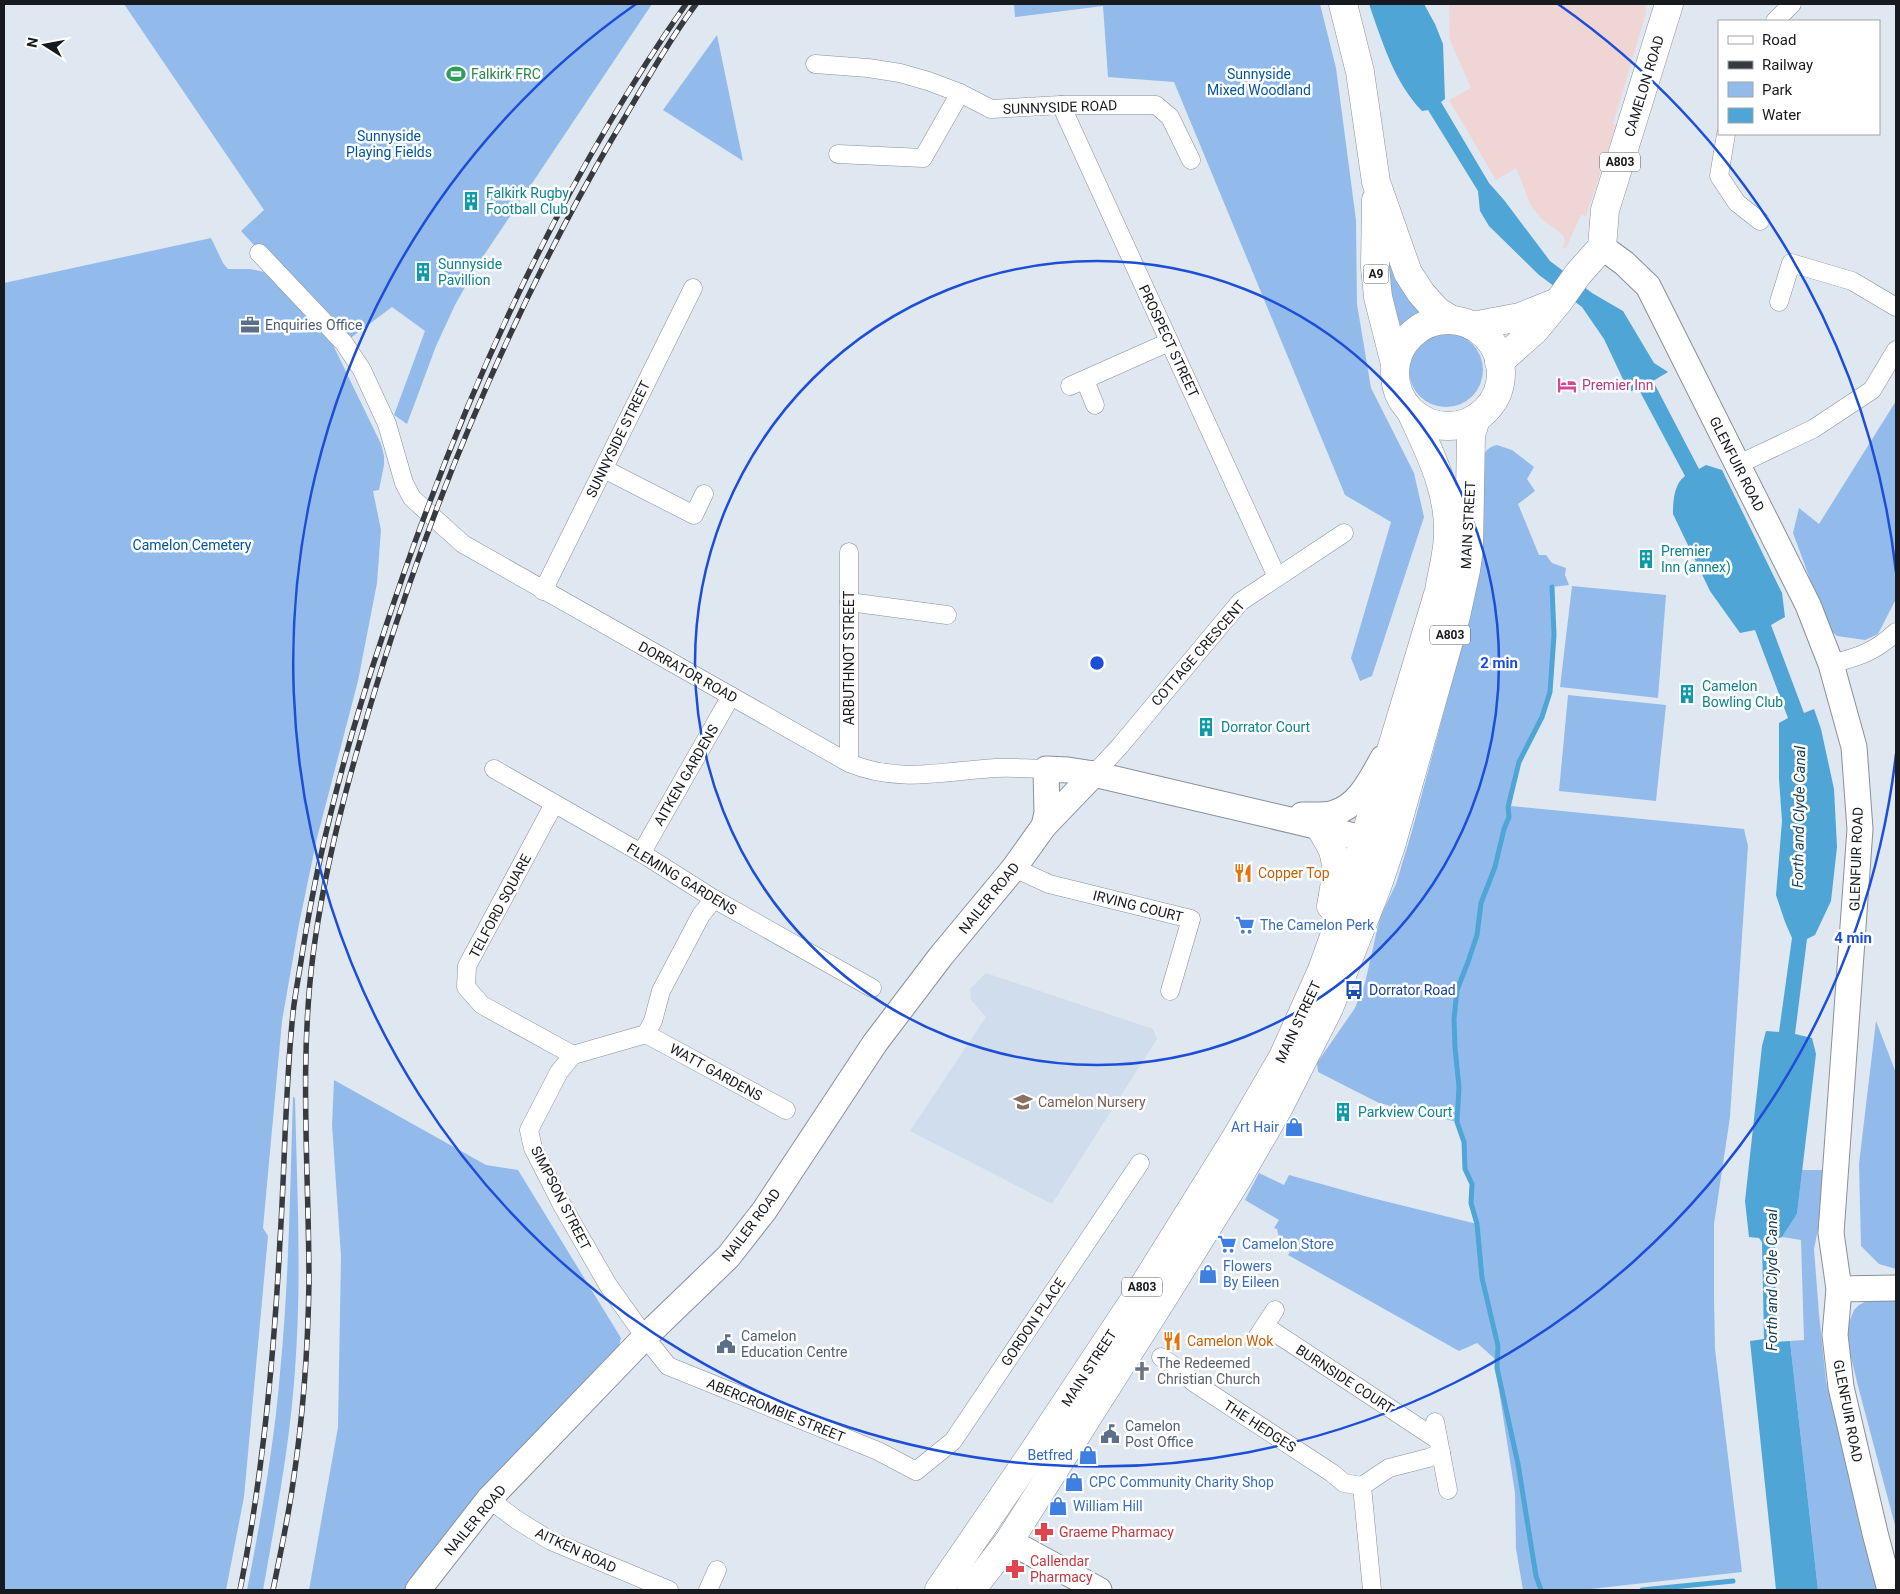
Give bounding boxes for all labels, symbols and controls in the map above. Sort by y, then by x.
north arrow [20,20,70,70]
legend [1718,20,1880,135]
text: Road [1762,31,1796,49]
street label: CAMELON ROAD [1621,33,1667,139]
text: N [23,36,41,49]
text: Railway [1762,56,1813,74]
sports icon: Falkirk FRC [445,63,467,85]
place label: Falkirk FRC [471,66,541,82]
park label: Sunnyside Mixed Woodland [1207,66,1311,98]
text: Park [1762,81,1793,99]
street label: SUNNYSIDE ROAD [1002,97,1118,117]
text: Water [1762,106,1801,124]
park label: Sunnyside Playing Fields [346,128,432,160]
road number: A803 [1600,152,1640,172]
place label: Falkirk Rugby Football Club [486,185,569,217]
building icon: Falkirk Rugby Football Club [460,190,482,212]
place label: Sunnyside Pavillion [438,256,502,288]
building icon: Sunnyside Pavillion [412,261,434,283]
road number: A9 [1364,264,1388,284]
street label: PROSPECT STREET [1136,282,1202,400]
office icon: Enquiries Office [239,314,261,336]
place label: Enquiries Office [265,317,362,333]
hotel icon: Premier Inn [1556,374,1578,396]
street label: SUNNYSIDE STREET [583,377,654,500]
place label: Premier Inn [1582,377,1653,393]
street label: GLENFUIR ROAD [1706,414,1768,514]
street label: MAIN STREET [1458,480,1478,570]
park label: Camelon Cemetery [133,537,252,553]
place label: Premier Inn (annex) [1661,543,1731,576]
building icon: Premier Inn (annex) [1635,548,1657,570]
street label: ARBUTHNOT STREET [841,590,857,725]
street label: COTTAGE CRESCENT [1148,597,1248,709]
road number: A803 [1430,626,1470,644]
street label: DORRATOR ROAD [636,638,740,706]
centre of rings [1088,654,1106,672]
text: 2 min [1480,654,1518,672]
place label: Camelon Bowling Club [1702,678,1783,710]
building icon: Camelon Bowling Club [1676,683,1698,705]
building icon: Dorrator Court [1195,716,1217,738]
place label: Dorrator Court [1221,719,1311,735]
street label: AITKEN GARDENS [651,722,721,828]
water label: Forth and Clyde Canal [1789,745,1809,888]
street label: GLENFUIR ROAD [1846,807,1866,911]
street label: FLEMING GARDENS [624,840,740,918]
street label: TELFORD SQUARE [466,851,534,961]
street label: NAILER ROAD [955,859,1023,937]
restaurant icon: Copper Top [1232,862,1254,884]
place label: Copper Top [1258,865,1330,881]
street label: IRVING COURT [1091,887,1185,925]
supermarket icon: The Camelon Perk [1234,914,1256,936]
place label: The Camelon Perk [1260,917,1375,933]
text: 4 min [1834,929,1872,947]
street label: MAIN STREET [1272,978,1324,1065]
bus stop icon: Dorrator Road [1343,979,1365,1001]
place label: Dorrator Road [1369,982,1456,998]
street label: WATT GARDENS [667,1040,765,1104]
school or university icon: Camelon Nursery [1012,1091,1034,1113]
place label: Camelon Nursery [1038,1094,1146,1110]
building icon: Parkview Court [1332,1101,1354,1123]
place label: Parkview Court [1358,1104,1453,1120]
shop icon: Art Hair [1283,1116,1305,1138]
place label: Art Hair [1231,1119,1279,1135]
street label: SIMPSON STREET [528,1143,594,1253]
street label: NAILER ROAD [718,1185,784,1265]
water label: Forth and Clyde Canal [1763,1209,1781,1351]
supermarket icon: Camelon Store [1216,1233,1238,1255]
place label: Camelon Store [1242,1236,1334,1252]
place label: Flowers By Eileen [1223,1258,1279,1290]
shop icon: Flowers By Eileen [1197,1263,1219,1285]
street label: GORDON PLACE [998,1275,1068,1369]
road number: A803 [1122,1277,1162,1296]
street label: MAIN STREET [1058,1326,1120,1409]
place label: Camelon Education Centre [741,1328,847,1360]
restaurant icon: Camelon Wok [1161,1330,1183,1352]
public building icon: Camelon Education Centre [715,1333,737,1355]
place label: Camelon Wok [1187,1333,1274,1349]
street label: BURNSIDE COURT [1293,1341,1397,1417]
place label: The Redeemed Christian Church [1157,1355,1260,1387]
street label: GLENFUIR ROAD [1830,1358,1866,1464]
church icon: The Redeemed Christian Church [1131,1360,1153,1382]
street label: ABERCROMBIE STREET [705,1375,848,1445]
street label: THE HEDGES [1221,1397,1299,1455]
place label: Camelon Post Office [1125,1418,1193,1450]
public building icon: Camelon Post Office [1099,1423,1121,1445]
shop icon: Betfred [1077,1444,1099,1466]
place label: Betfred [1027,1447,1073,1463]
shop icon: CPC Community Charity Shop [1063,1471,1085,1493]
place label: CPC Community Charity Shop [1089,1474,1274,1490]
street label: NAILER ROAD [441,1481,509,1559]
shop icon: William Hill [1047,1495,1069,1517]
place label: William Hill [1073,1498,1143,1514]
pharmacy icon: Graeme Pharmacy [1033,1521,1055,1543]
street label: AITKEN ROAD [533,1524,619,1576]
place label: Graeme Pharmacy [1059,1524,1174,1540]
place label: Callendar Pharmacy [1030,1553,1093,1585]
pharmacy icon: Callendar Pharmacy [1004,1558,1026,1580]

